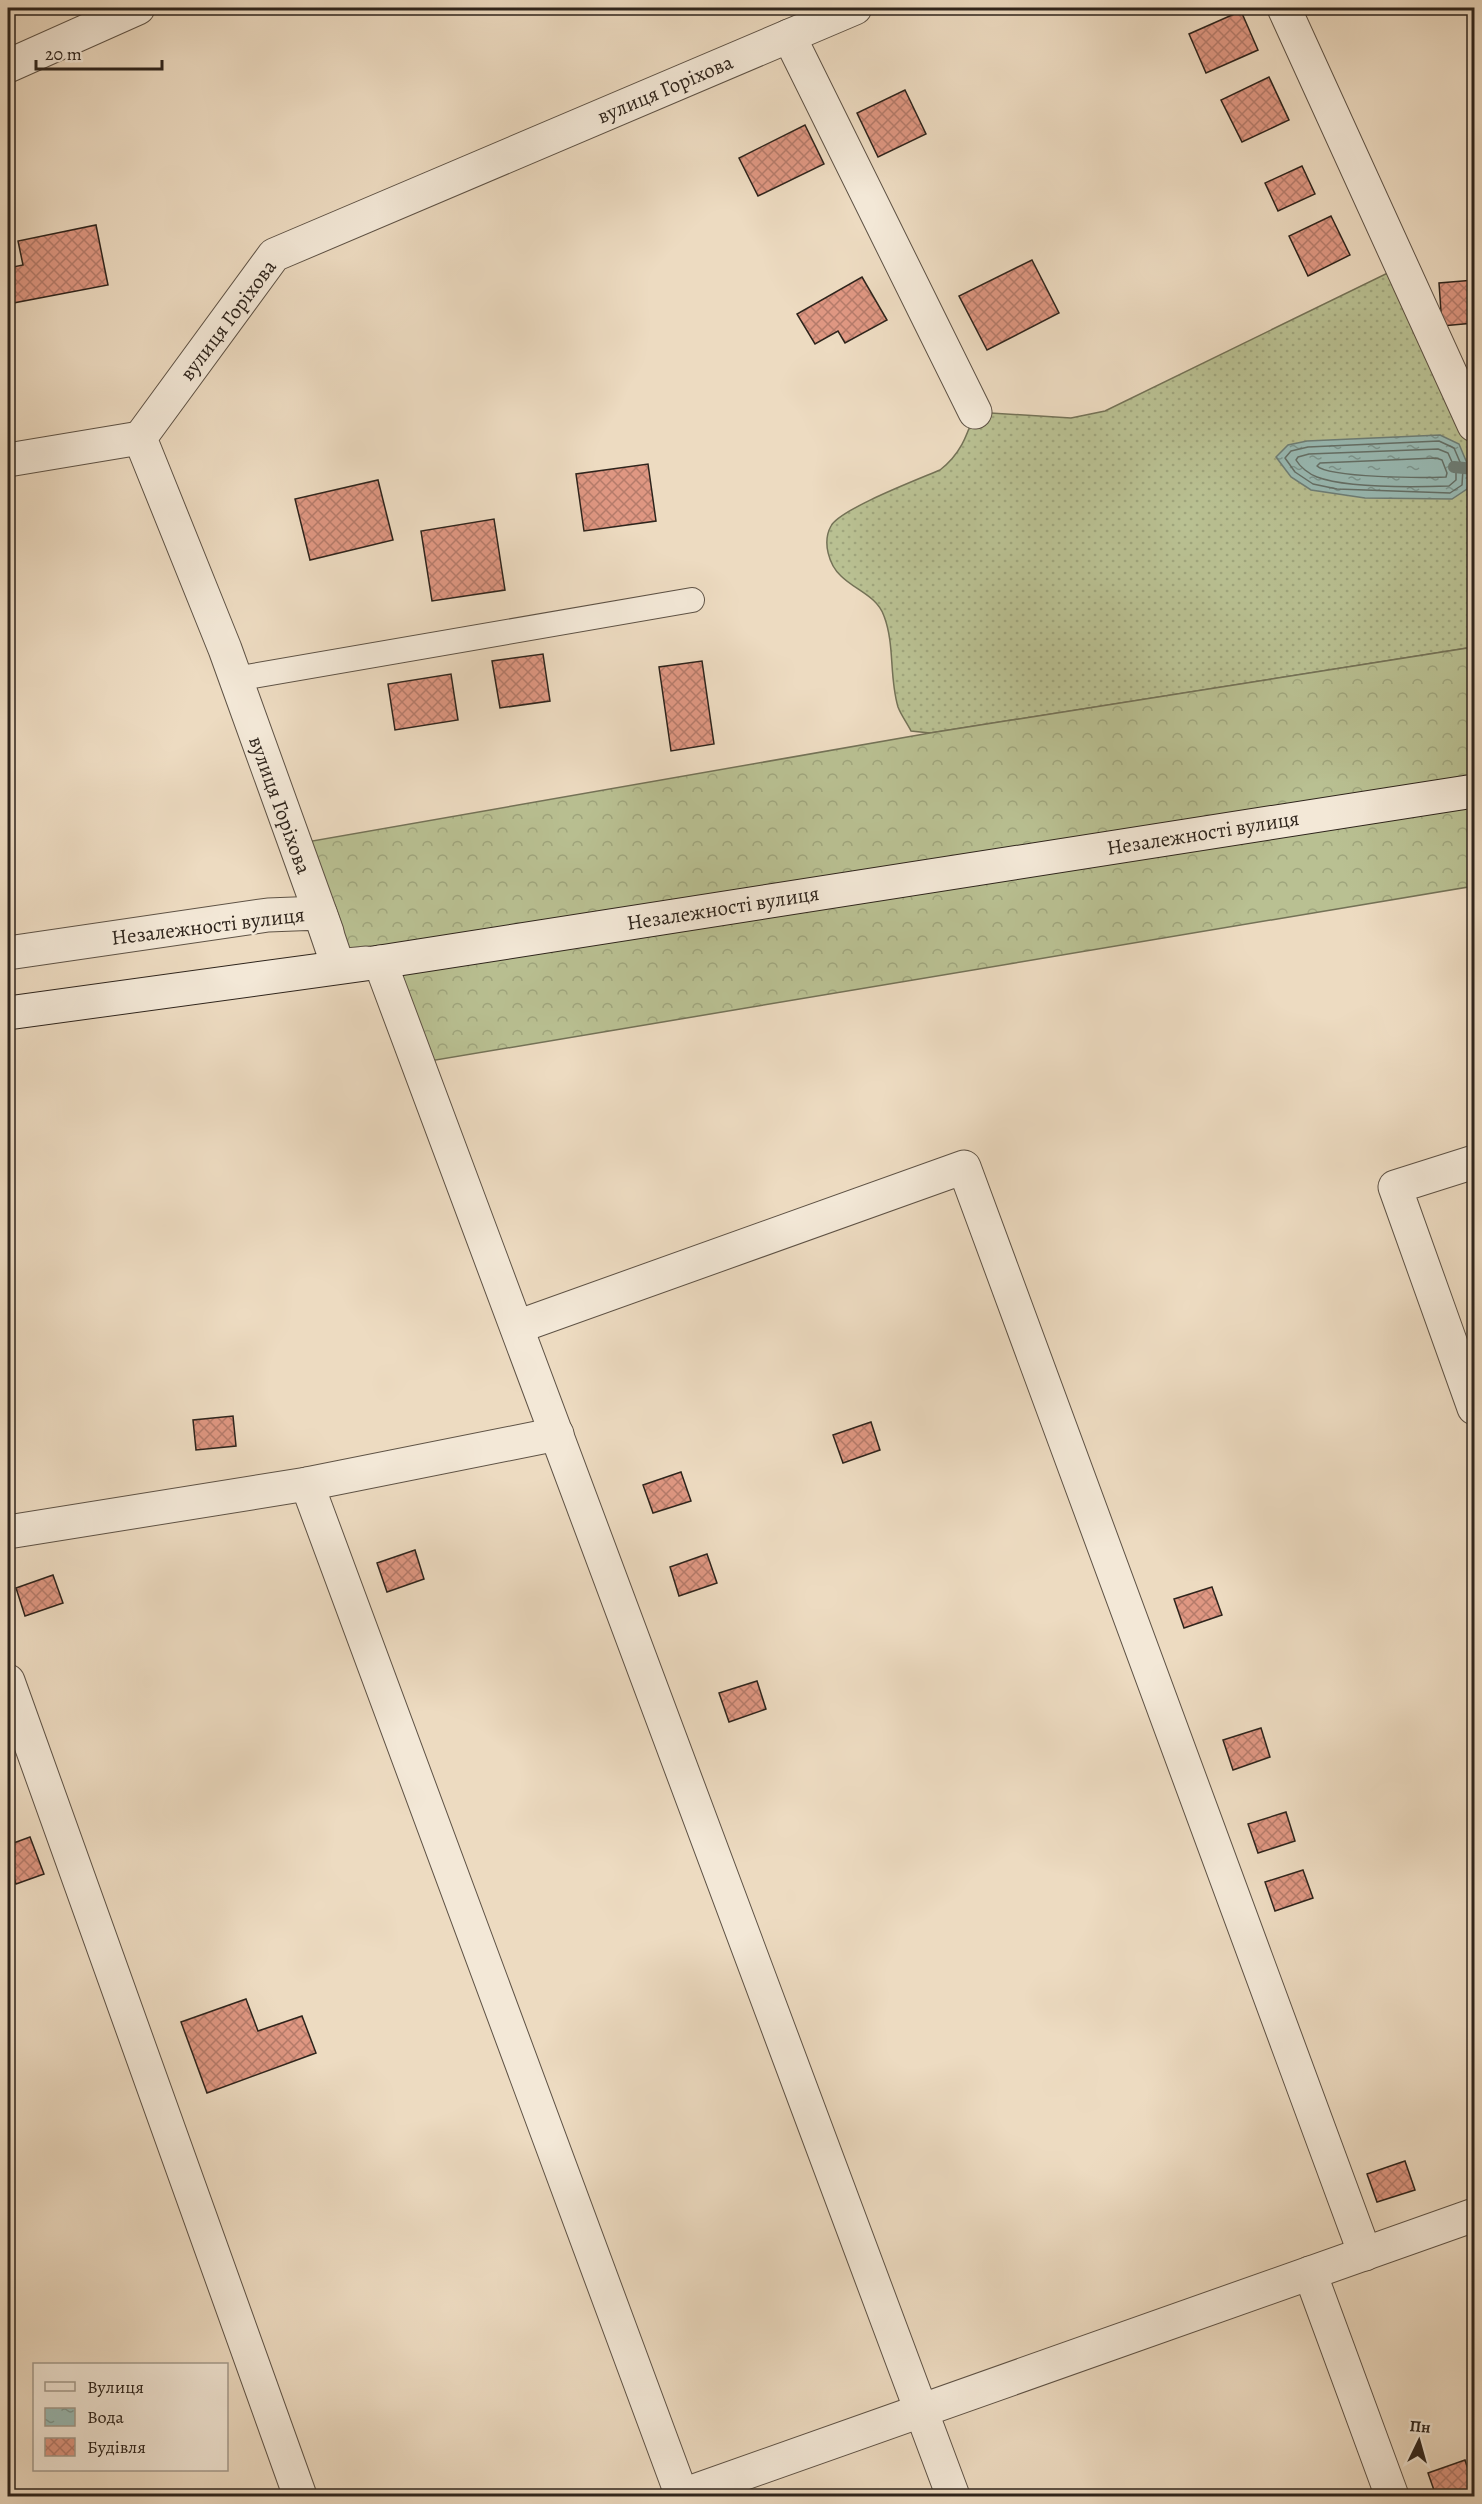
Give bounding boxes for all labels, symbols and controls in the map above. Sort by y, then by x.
scale bar [36,33,162,71]
text: 20 m [45,42,82,66]
street label: вулиця Горіхова [593,48,737,130]
street label: вулиця Горіхова [173,253,283,386]
street label: вулиця Горіхова [242,732,318,878]
street label: Незалежності вулиця [1105,804,1301,862]
street label: Незалежності вулиця [625,879,821,937]
street label: Незалежності вулиця [110,900,306,952]
legend [33,2363,228,2471]
text: Вулиця [87,2375,144,2399]
text: Вода [87,2405,125,2429]
north arrow [1389,2411,1449,2471]
text: Пн [1409,2415,1432,2439]
text: Будівля [87,2435,146,2459]

